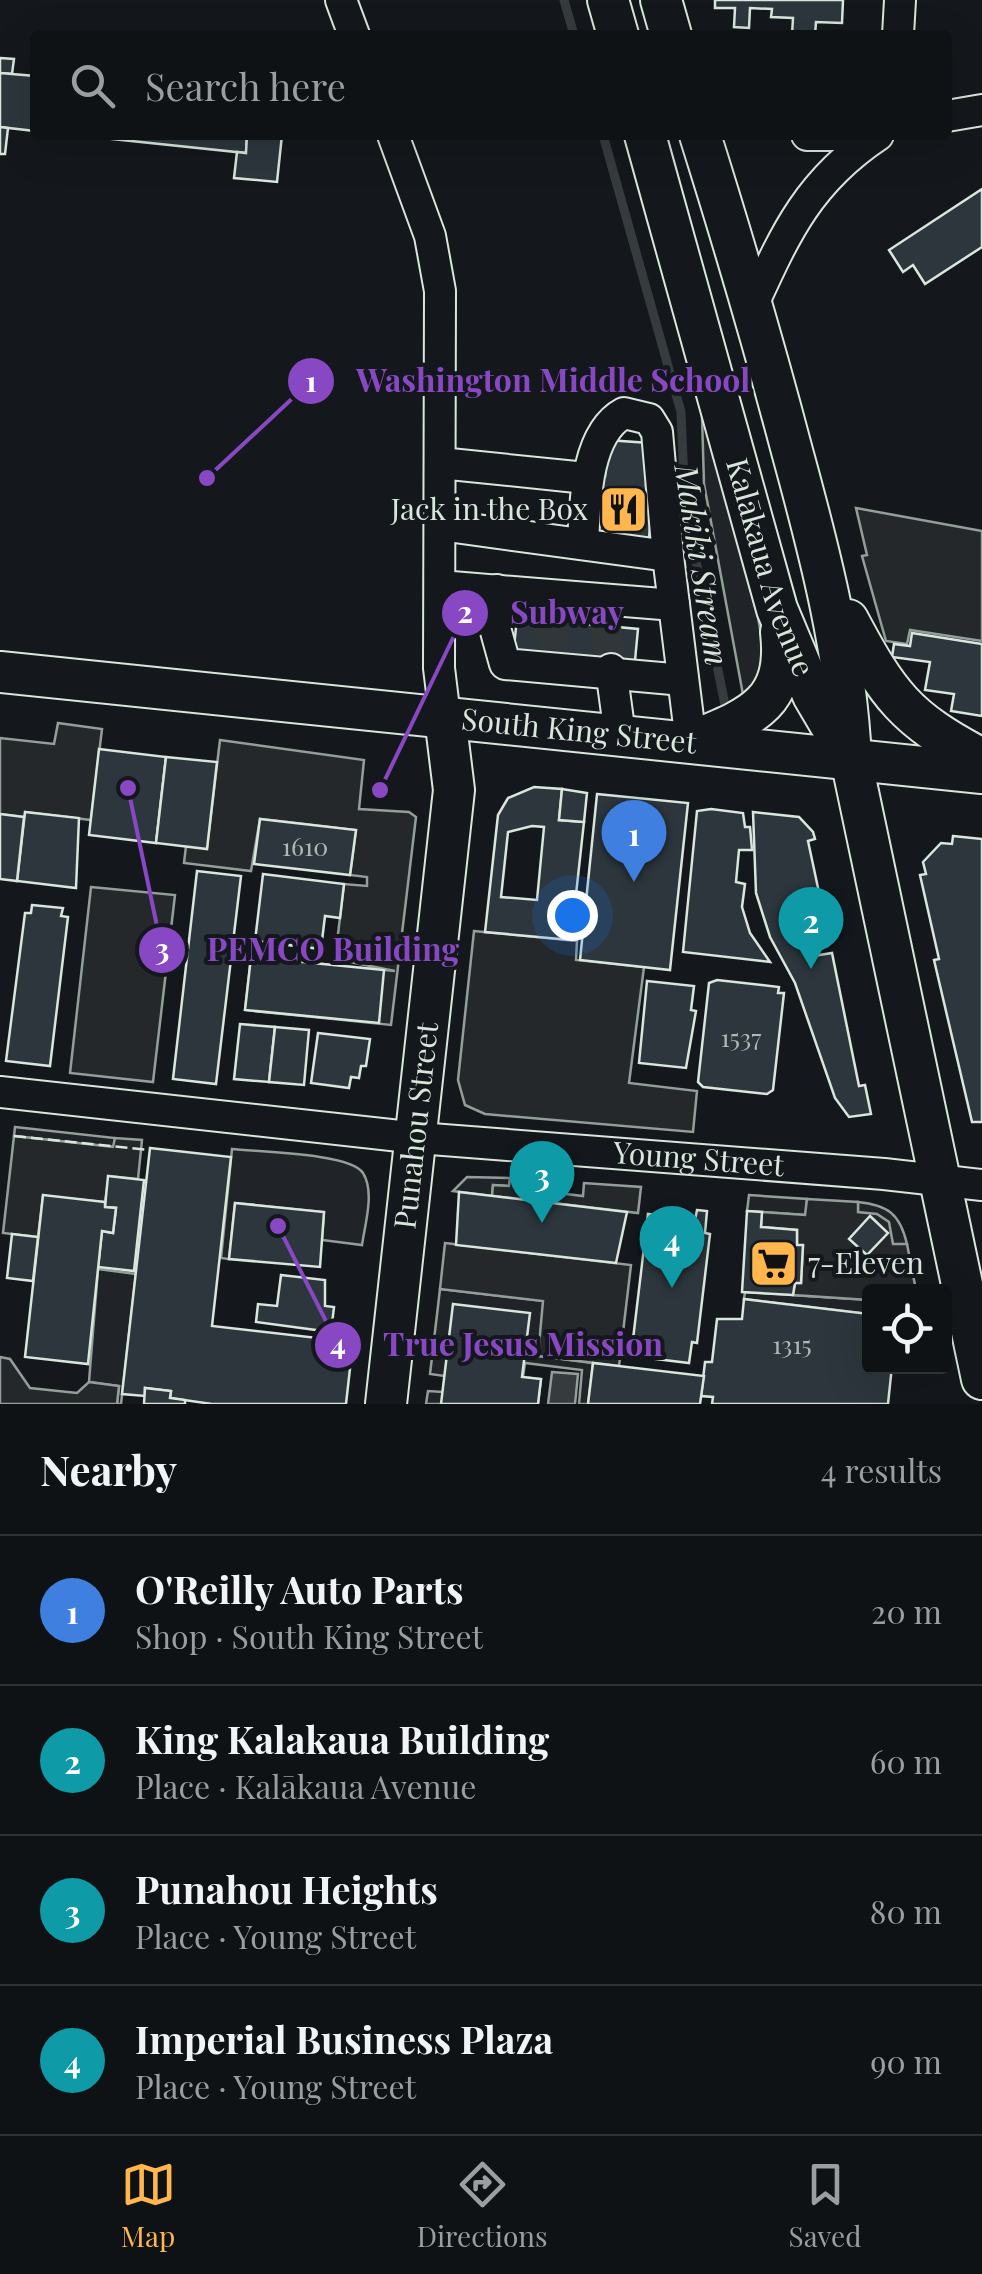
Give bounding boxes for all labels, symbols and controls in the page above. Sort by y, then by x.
search box [30,30,952,140]
icon: search [65,58,120,113]
text: Search here [145,60,346,111]
callout: Washington Middle School [286,350,770,412]
text: Washington Middle School [355,357,750,400]
text: 1 [305,360,317,400]
street label: Kalākaua Avenue [718,453,825,682]
water label: Makiki Stream [666,459,741,668]
restaurant icon: Jack in the Box [597,484,649,536]
place label: Jack in the Box [390,488,588,528]
callout: Subway [440,582,644,644]
text: Subway [510,589,624,632]
text: 2 [457,591,473,631]
street label: South King Street [460,698,699,762]
pin: 1 [602,800,666,882]
house number: 1610 [282,829,328,862]
pin: 2 [778,886,844,969]
your location [547,890,598,941]
callout: PEMCO Building [137,919,479,981]
text: PEMCO Building [207,926,459,969]
text: 3 [155,928,169,968]
street label: Punahou Street [384,1020,446,1231]
house number: 1537 [721,1020,761,1053]
street label: Young Street [611,1131,786,1184]
pin: 3 [510,1140,574,1223]
pin: 4 [640,1206,704,1288]
supermarket icon: 7-Eleven [747,1238,799,1290]
place label: 7-Eleven [808,1242,924,1282]
map controls [862,1284,952,1374]
button: locate [862,1284,952,1374]
callout: True Jesus Mission [313,1314,683,1376]
text: True Jesus Mission [383,1321,663,1364]
text: 4 [330,1323,346,1363]
house number: 1315 [772,1327,812,1360]
text: Nearby [40,1441,177,1497]
text: 4 results [821,1448,942,1491]
text: O'Reilly Auto Parts [135,1563,463,1614]
text: 1 [66,1589,79,1632]
text: 20 m [871,1589,942,1632]
text: Shop · South King Street [135,1614,483,1657]
text: King Kalakaua Building [135,1713,549,1764]
text: 2 [64,1739,81,1782]
text: 60 m [870,1739,942,1782]
text: Place · Kalākaua Avenue [135,1764,476,1807]
text: Punahou Heights [135,1863,438,1914]
text: 3 [65,1889,80,1932]
text: 80 m [870,1889,942,1932]
text: Place · Young Street [135,1914,416,1957]
text: Imperial Business Plaza [135,2013,553,2064]
text: 4 [64,2039,81,2082]
text: 90 m [870,2039,942,2082]
text: Place · Young Street [135,2064,416,2107]
tab: Map [121,2157,176,2254]
tab: Directions [417,2157,547,2254]
tab: Saved [789,2157,861,2254]

